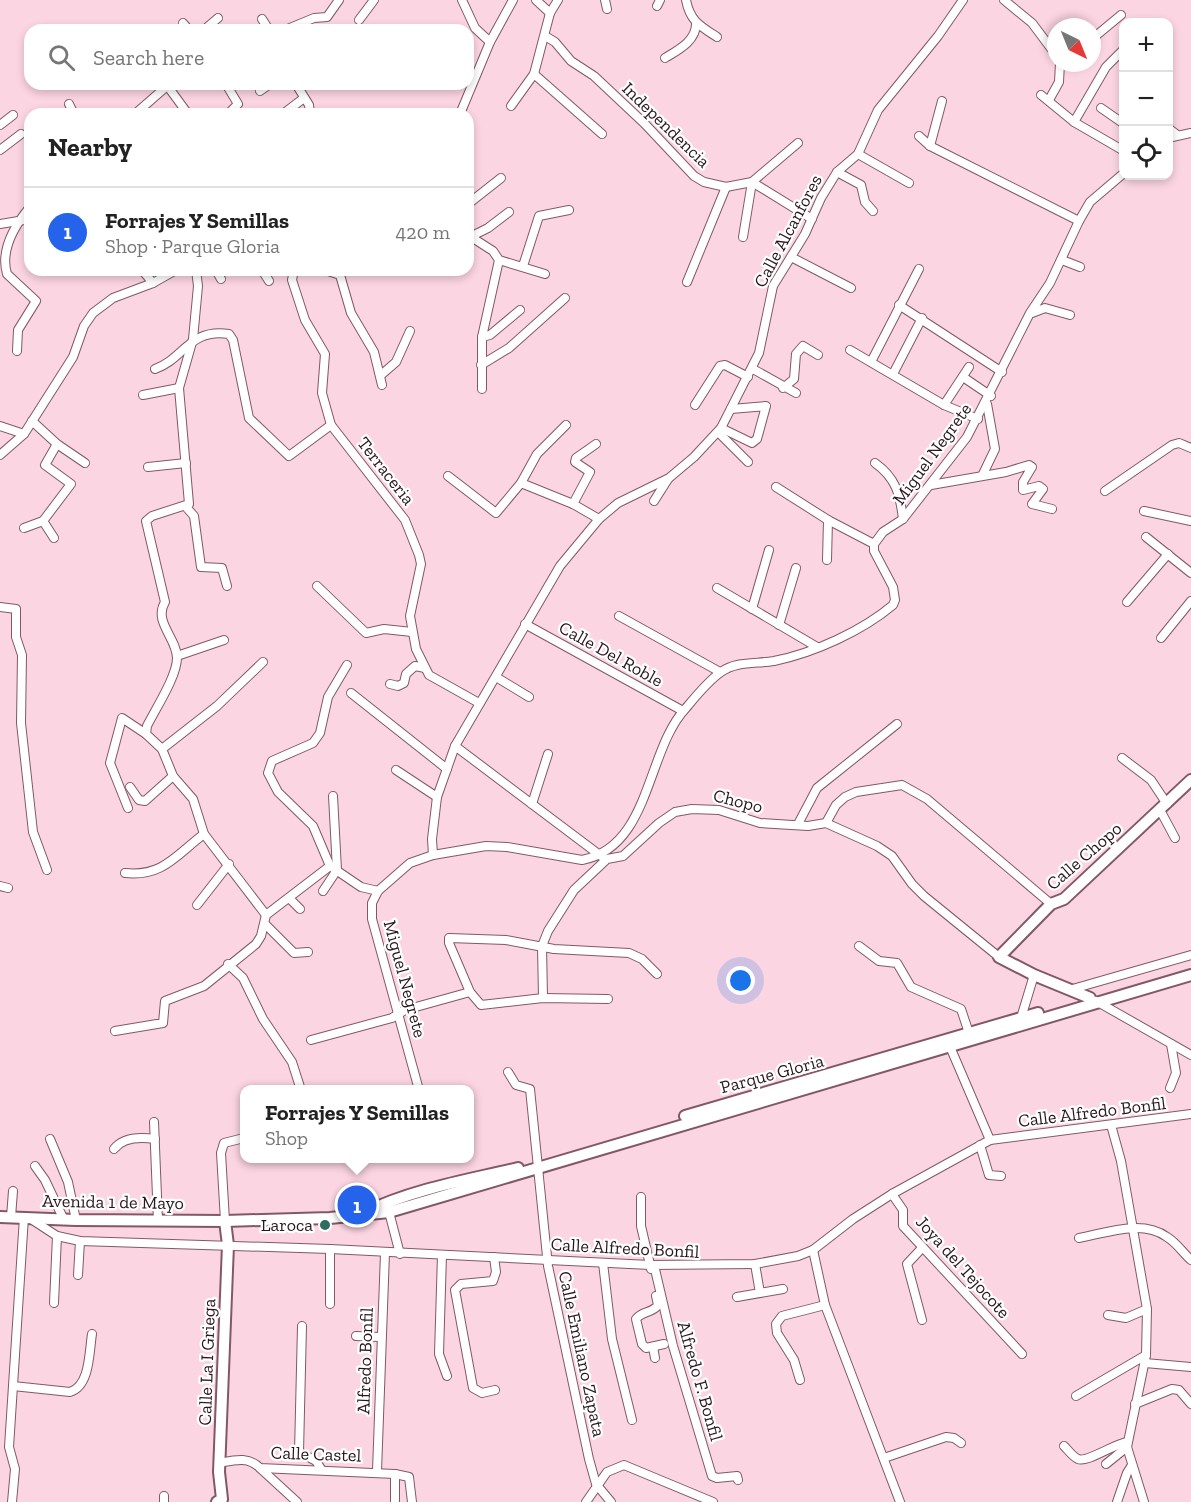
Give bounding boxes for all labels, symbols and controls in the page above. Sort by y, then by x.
north arrow [1047,18,1101,72]
map controls [1119,18,1173,180]
button: + [1119,18,1173,72]
search box [24,24,474,90]
icon: search [45,41,78,74]
text: Search here [93,44,204,71]
button: − [1119,72,1173,126]
street label: Independencia [617,78,715,173]
button: locate [1119,126,1173,180]
text: Nearby [48,131,132,163]
street label: Calle Alcanfores [749,171,827,291]
text: Forrajes Y Semillas [105,207,289,234]
text: 1 [63,220,72,244]
text: 420 m [396,220,450,244]
text: Shop · Parque Gloria [105,234,280,258]
street label: Miguel Negrete [888,399,976,509]
street label: Terraceria [353,433,420,510]
street label: Calle Del Roble [555,616,667,692]
street label: Chopo [711,784,765,818]
street label: Calle Chopo [1042,817,1126,895]
street label: Miguel Negrete [379,918,431,1040]
your location [726,966,755,995]
street label: Parque Gloria [718,1050,827,1098]
popup [240,1085,474,1163]
street label: Calle Alfredo Bonfil [1017,1092,1167,1132]
text: Forrajes Y Semillas [265,1099,449,1126]
text: Shop [265,1126,308,1150]
pin: 1 [338,1182,376,1228]
street label: Avenida 1 de Mayo [42,1190,184,1214]
street label: Joya del Tejocote [911,1211,1015,1323]
place label: Laroca [261,1214,313,1236]
marker: Laroca [318,1218,332,1232]
street label: Calle Alfredo Bonfil [550,1233,700,1263]
street label: Calle Emiliano Zapata [554,1269,610,1439]
street label: Calle La I Griega [194,1298,220,1426]
street label: Alfredo Bonfil [352,1307,378,1415]
street label: Alfredo F. Bonfil [672,1319,728,1444]
street label: Calle Castel [270,1441,362,1467]

